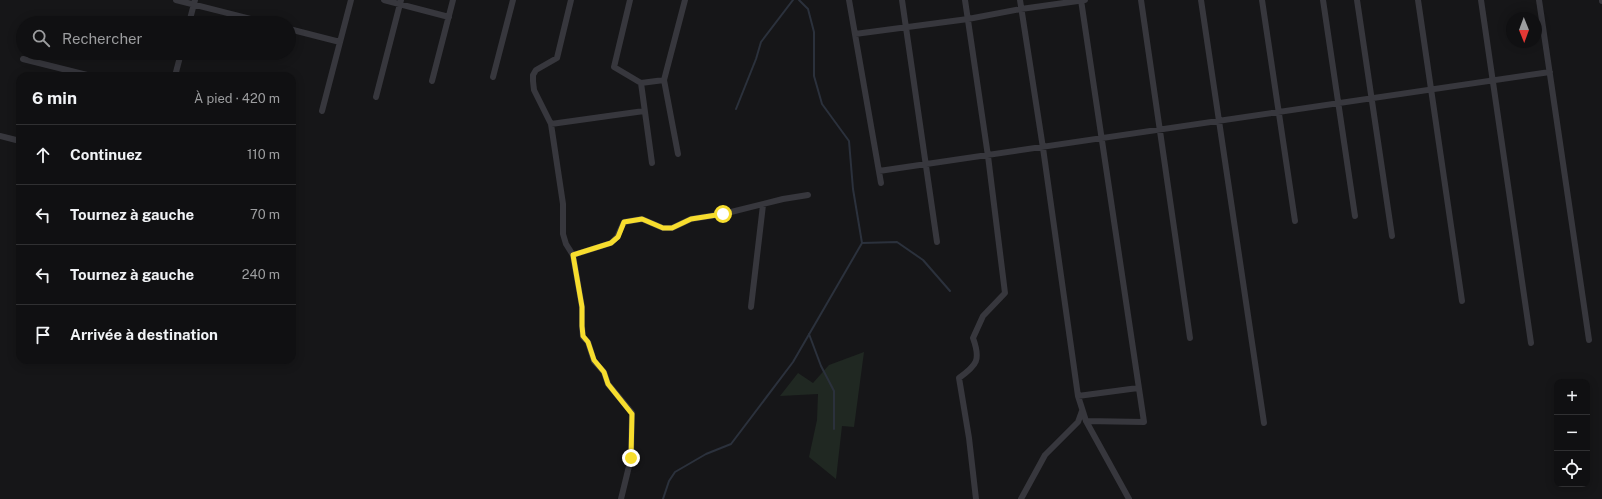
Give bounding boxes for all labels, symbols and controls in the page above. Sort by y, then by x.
north arrow [1506,12,1542,48]
search box [16,16,296,60]
icon: search [30,27,52,49]
text: Rechercher [62,30,142,47]
text: 6 min [32,88,77,108]
text: À pied · 420 m [194,91,280,106]
icon: ahead [32,144,54,166]
text: Continuez [70,146,142,163]
text: 110 m [247,147,280,162]
icon: left [32,204,54,226]
route start [714,205,732,223]
text: Tournez à gauche [70,206,194,223]
text: 70 m [250,207,280,222]
icon: left [32,264,54,286]
text: Tournez à gauche [70,266,194,283]
text: 240 m [242,267,280,282]
icon: arrive [32,324,54,346]
text: Arrivée à destination [70,326,218,343]
map controls [1554,379,1590,487]
button: + [1554,379,1590,415]
button: − [1554,415,1590,451]
route end [622,449,640,467]
button: locate [1554,451,1590,487]

